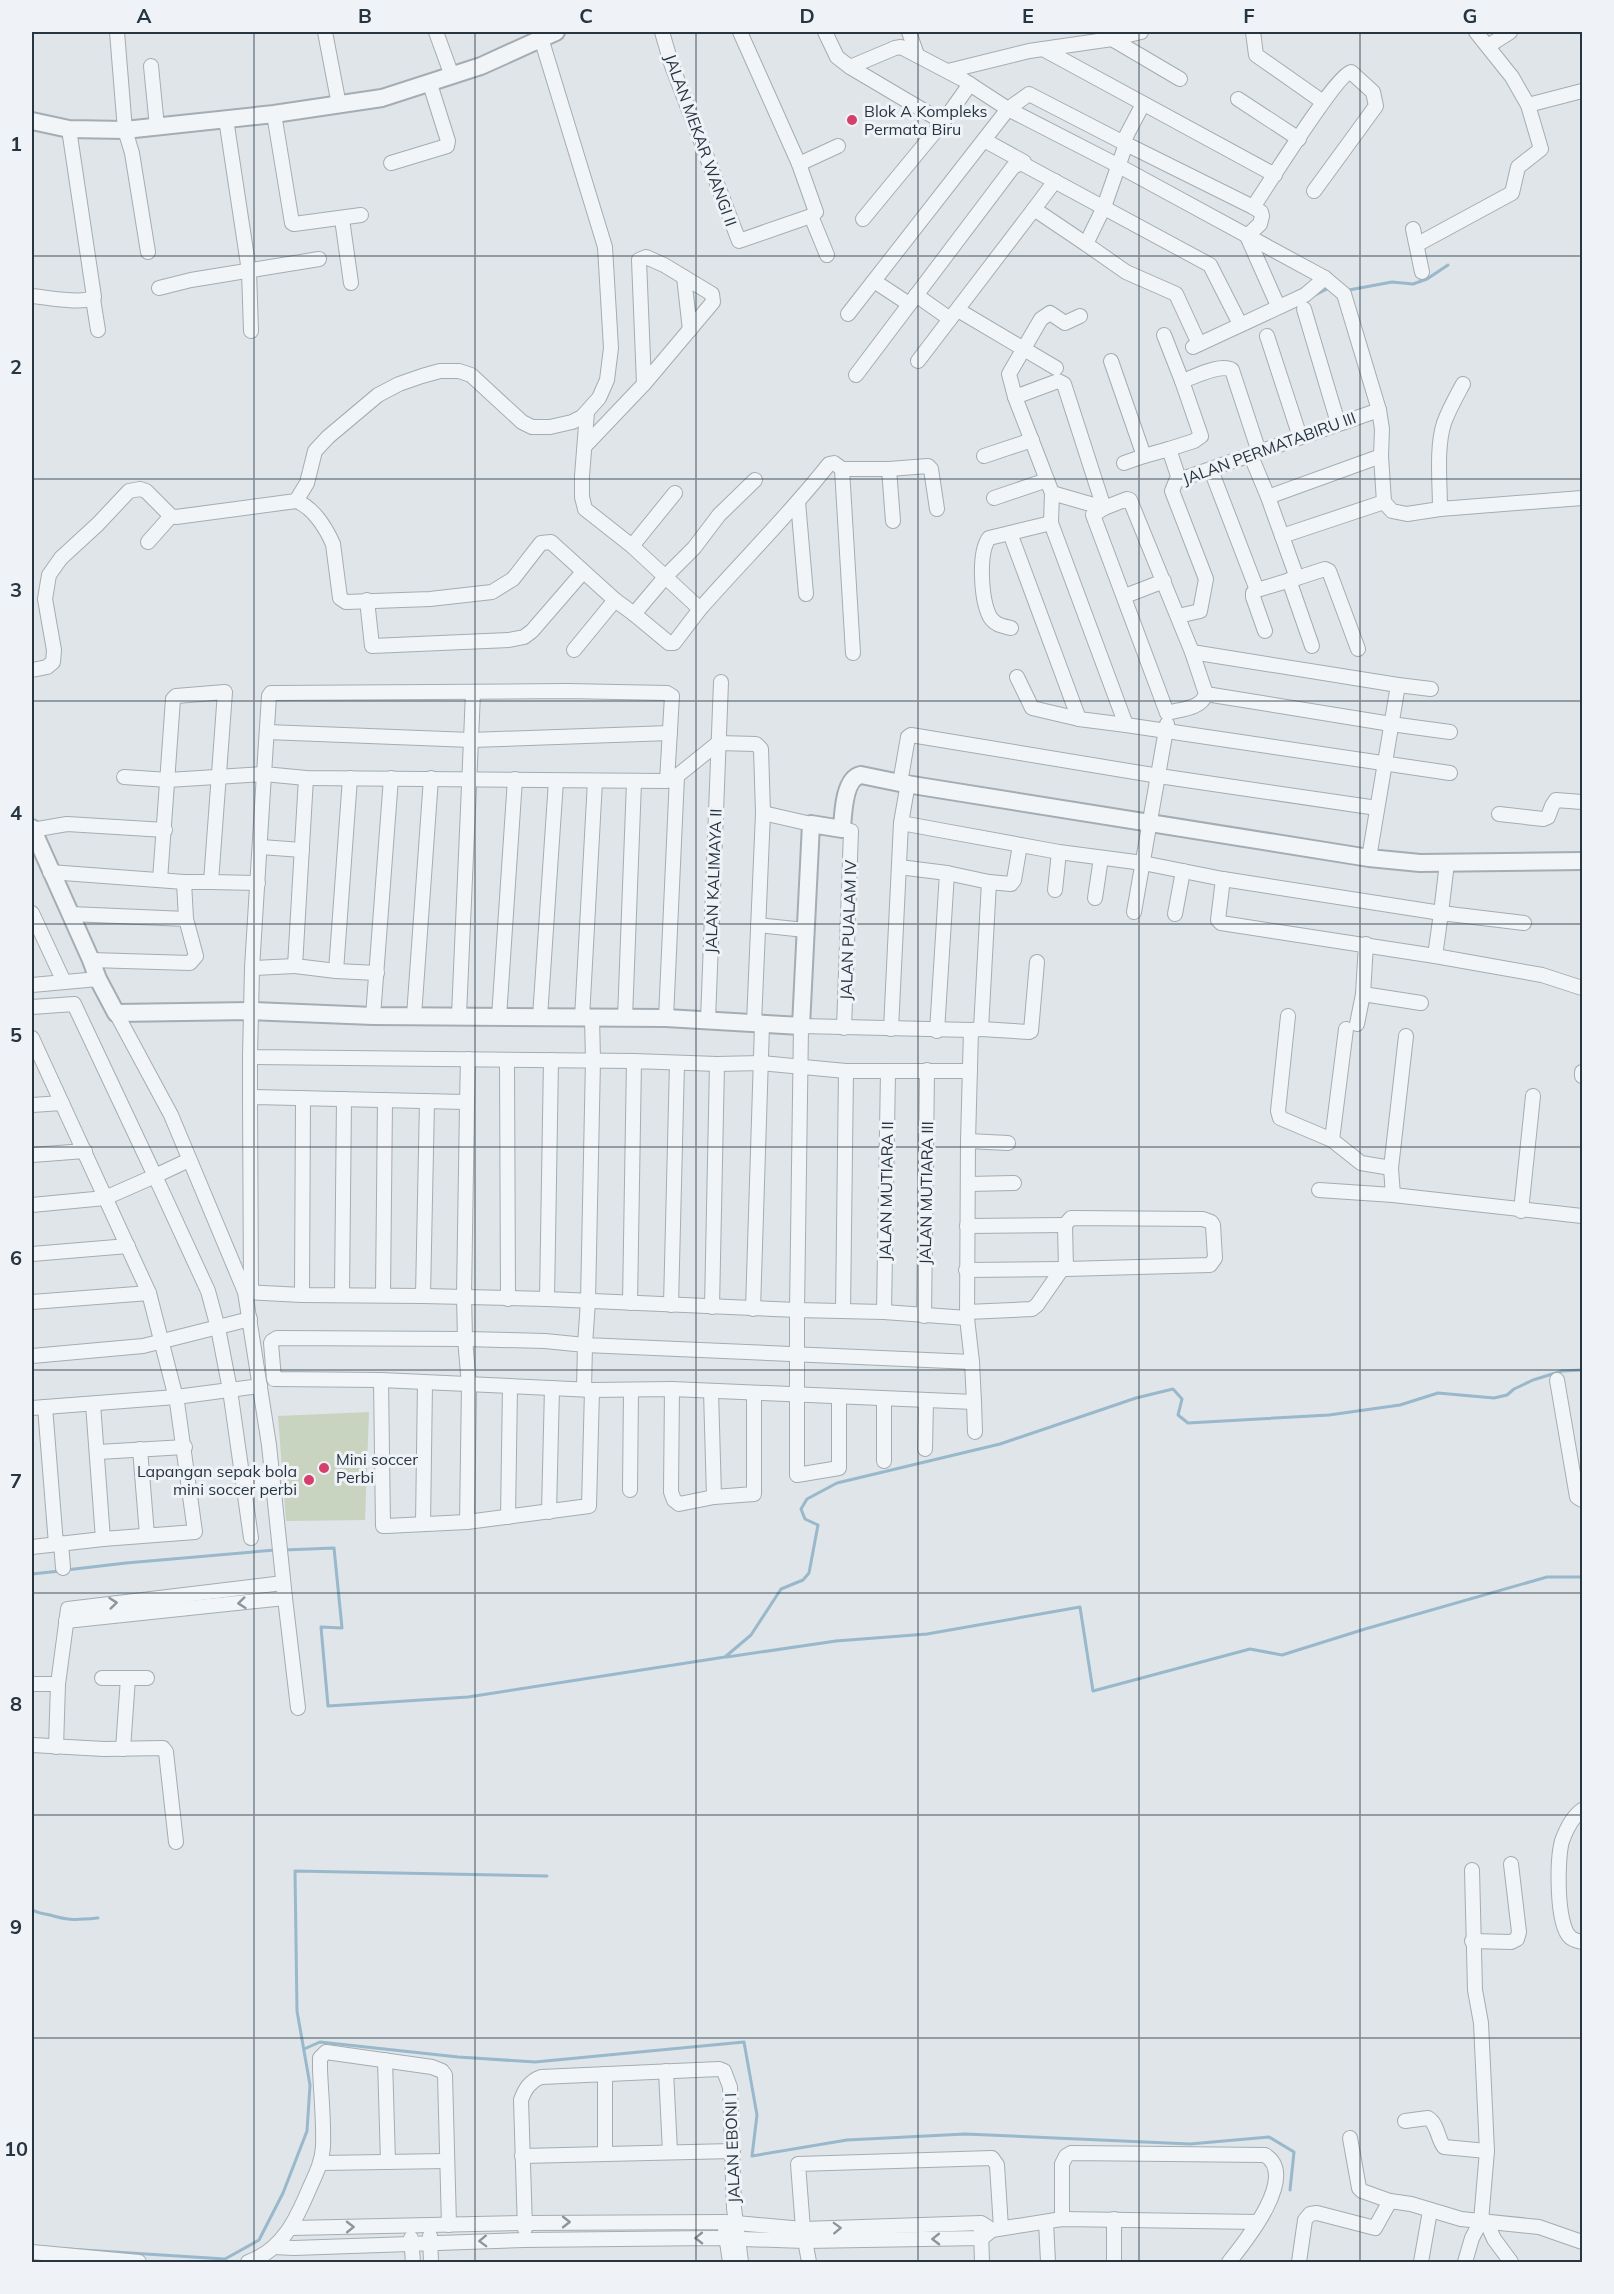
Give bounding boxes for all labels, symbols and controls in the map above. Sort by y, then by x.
text: A [137,3,152,28]
text: B [358,3,372,28]
text: C [579,3,593,28]
text: D [799,3,815,28]
text: E [1022,3,1034,28]
text: F [1243,3,1255,28]
text: G [1463,3,1477,28]
street label: JALAN MEKAR WANGI II [660,51,742,229]
place label: Blok A Kompleks Permata Biru [864,101,988,139]
marker: Blok A Kompleks Permata Biru [845,113,859,127]
text: 1 [10,131,22,156]
text: 2 [10,354,22,379]
street label: JALAN PERMATABIRU III [1180,407,1358,489]
text: 3 [10,577,22,602]
text: 4 [10,800,22,825]
street label: JALAN KALIMAYA II [700,808,726,954]
street label: JALAN PUALAM IV [836,859,860,1001]
text: 5 [10,1022,22,1047]
street label: JALAN MUTIARA II [875,1121,897,1261]
street label: JALAN MUTIARA III [915,1121,937,1265]
text: 6 [10,1245,22,1270]
place label: Mini soccer Perbi [336,1449,418,1487]
place label: Lapangan sepak bola mini soccer perbi [137,1461,297,1499]
marker: Mini soccer Perbi [317,1461,331,1475]
text: 7 [10,1468,22,1493]
marker: Lapangan sepak bola mini soccer perbi [302,1473,316,1487]
one-way arrow [238,1596,247,1609]
one-way arrow [108,1597,118,1610]
text: 8 [10,1691,22,1716]
text: 9 [10,1914,22,1939]
street label: JALAN EBONI I [720,2092,744,2204]
text: 10 [4,2136,28,2161]
one-way arrow [562,2216,571,2228]
one-way arrow [346,2221,355,2233]
one-way arrow [833,2221,842,2234]
one-way arrow [695,2232,704,2244]
one-way arrow [932,2233,941,2245]
one-way arrow [479,2235,488,2248]

